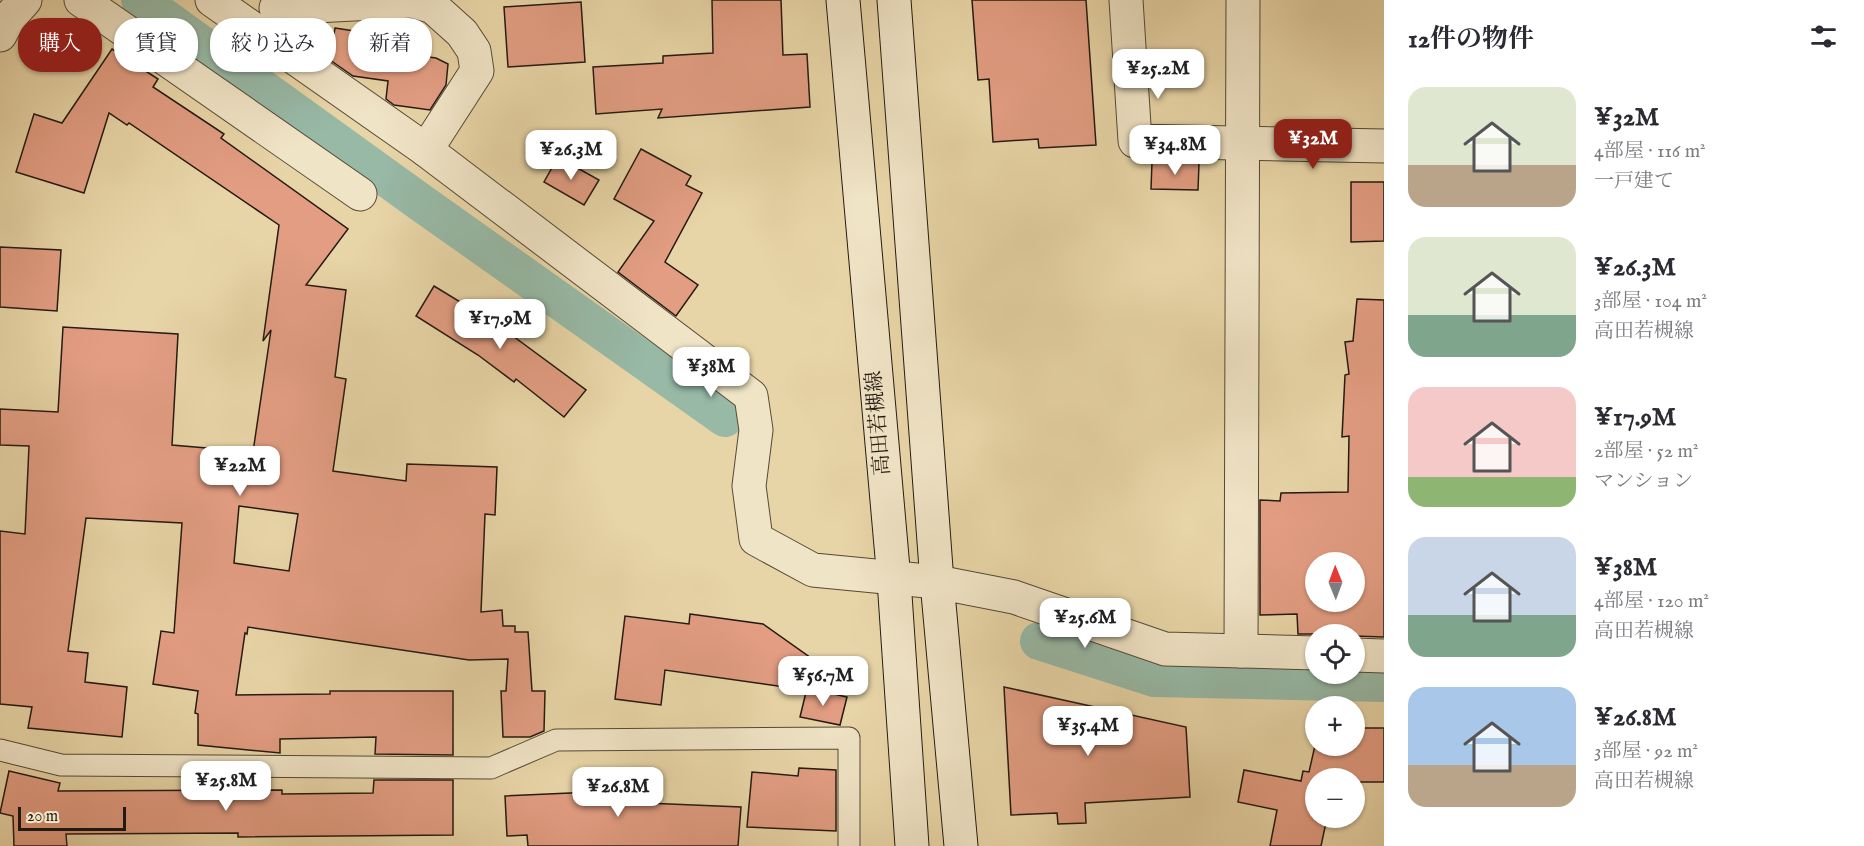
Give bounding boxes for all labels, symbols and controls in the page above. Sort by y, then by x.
chip: 購入 [18,18,102,72]
chip: 賃貸 [114,18,198,72]
chip: 絞り込み [210,18,336,72]
chip: 新着 [348,18,432,72]
icon: filters [1807,20,1840,53]
text: 12件の物件 [1408,23,1534,56]
pin: ¥25.2M [1109,49,1207,100]
text: ¥25.2M [1126,56,1190,81]
text: ¥32M [1594,101,1659,134]
icon: home [1456,111,1528,183]
pin: ¥32M [1277,119,1349,170]
pin: ¥34.8M [1126,125,1224,176]
text: ¥32M [1288,126,1338,151]
pin: ¥26.3M [522,130,620,181]
text: ¥34.8M [1143,132,1207,157]
text: ¥26.3M [540,137,602,162]
text: 4部屋 · 116 m² [1594,139,1706,164]
text: 一戸建て [1594,169,1674,194]
text: ¥26.3M [1594,251,1676,284]
icon: home [1456,261,1528,333]
text: 3部屋 · 104 m² [1594,289,1707,314]
pin: ¥17.9M [451,299,549,350]
text: ¥17.9M [468,306,532,331]
text: 高田若槻線 [1594,319,1694,344]
pin: ¥38M [675,347,747,398]
text: ¥38M [687,354,735,379]
street label: 高田若槻線 [861,370,897,476]
text: ¥17.9M [1594,401,1676,434]
icon: home [1456,411,1528,483]
text: 2部屋 · 52 m² [1594,439,1698,464]
pin: ¥22M [204,446,276,497]
text: ¥22M [214,453,266,478]
text: マンション [1594,469,1693,494]
text: ¥38M [1594,551,1657,584]
north arrow [1305,552,1365,612]
map controls [1305,552,1365,828]
icon: home [1456,561,1528,633]
text: 4部屋 · 120 m² [1594,589,1709,614]
pin: ¥25.6M [1036,598,1134,649]
text: ¥25.6M [1054,605,1116,630]
text: 高田若槻線 [1594,619,1694,644]
button: locate [1305,624,1365,684]
pin: ¥56.7M [774,656,872,707]
text: ¥56.7M [792,663,854,688]
button: + [1305,696,1365,756]
text: ¥26.8M [1594,701,1676,734]
pin: ¥35.4M [1039,706,1137,757]
icon: home [1456,711,1528,783]
text: ¥35.4M [1057,713,1119,738]
text: 3部屋 · 92 m² [1594,739,1698,764]
pin: ¥25.8M [177,761,275,812]
pin: ¥26.8M [569,767,667,818]
text: ¥25.8M [195,768,257,793]
button: − [1305,768,1365,828]
text: 高田若槻線 [1594,769,1694,794]
text: ¥26.8M [586,774,650,799]
scale bar [18,804,126,832]
text: 20 m [27,807,58,827]

